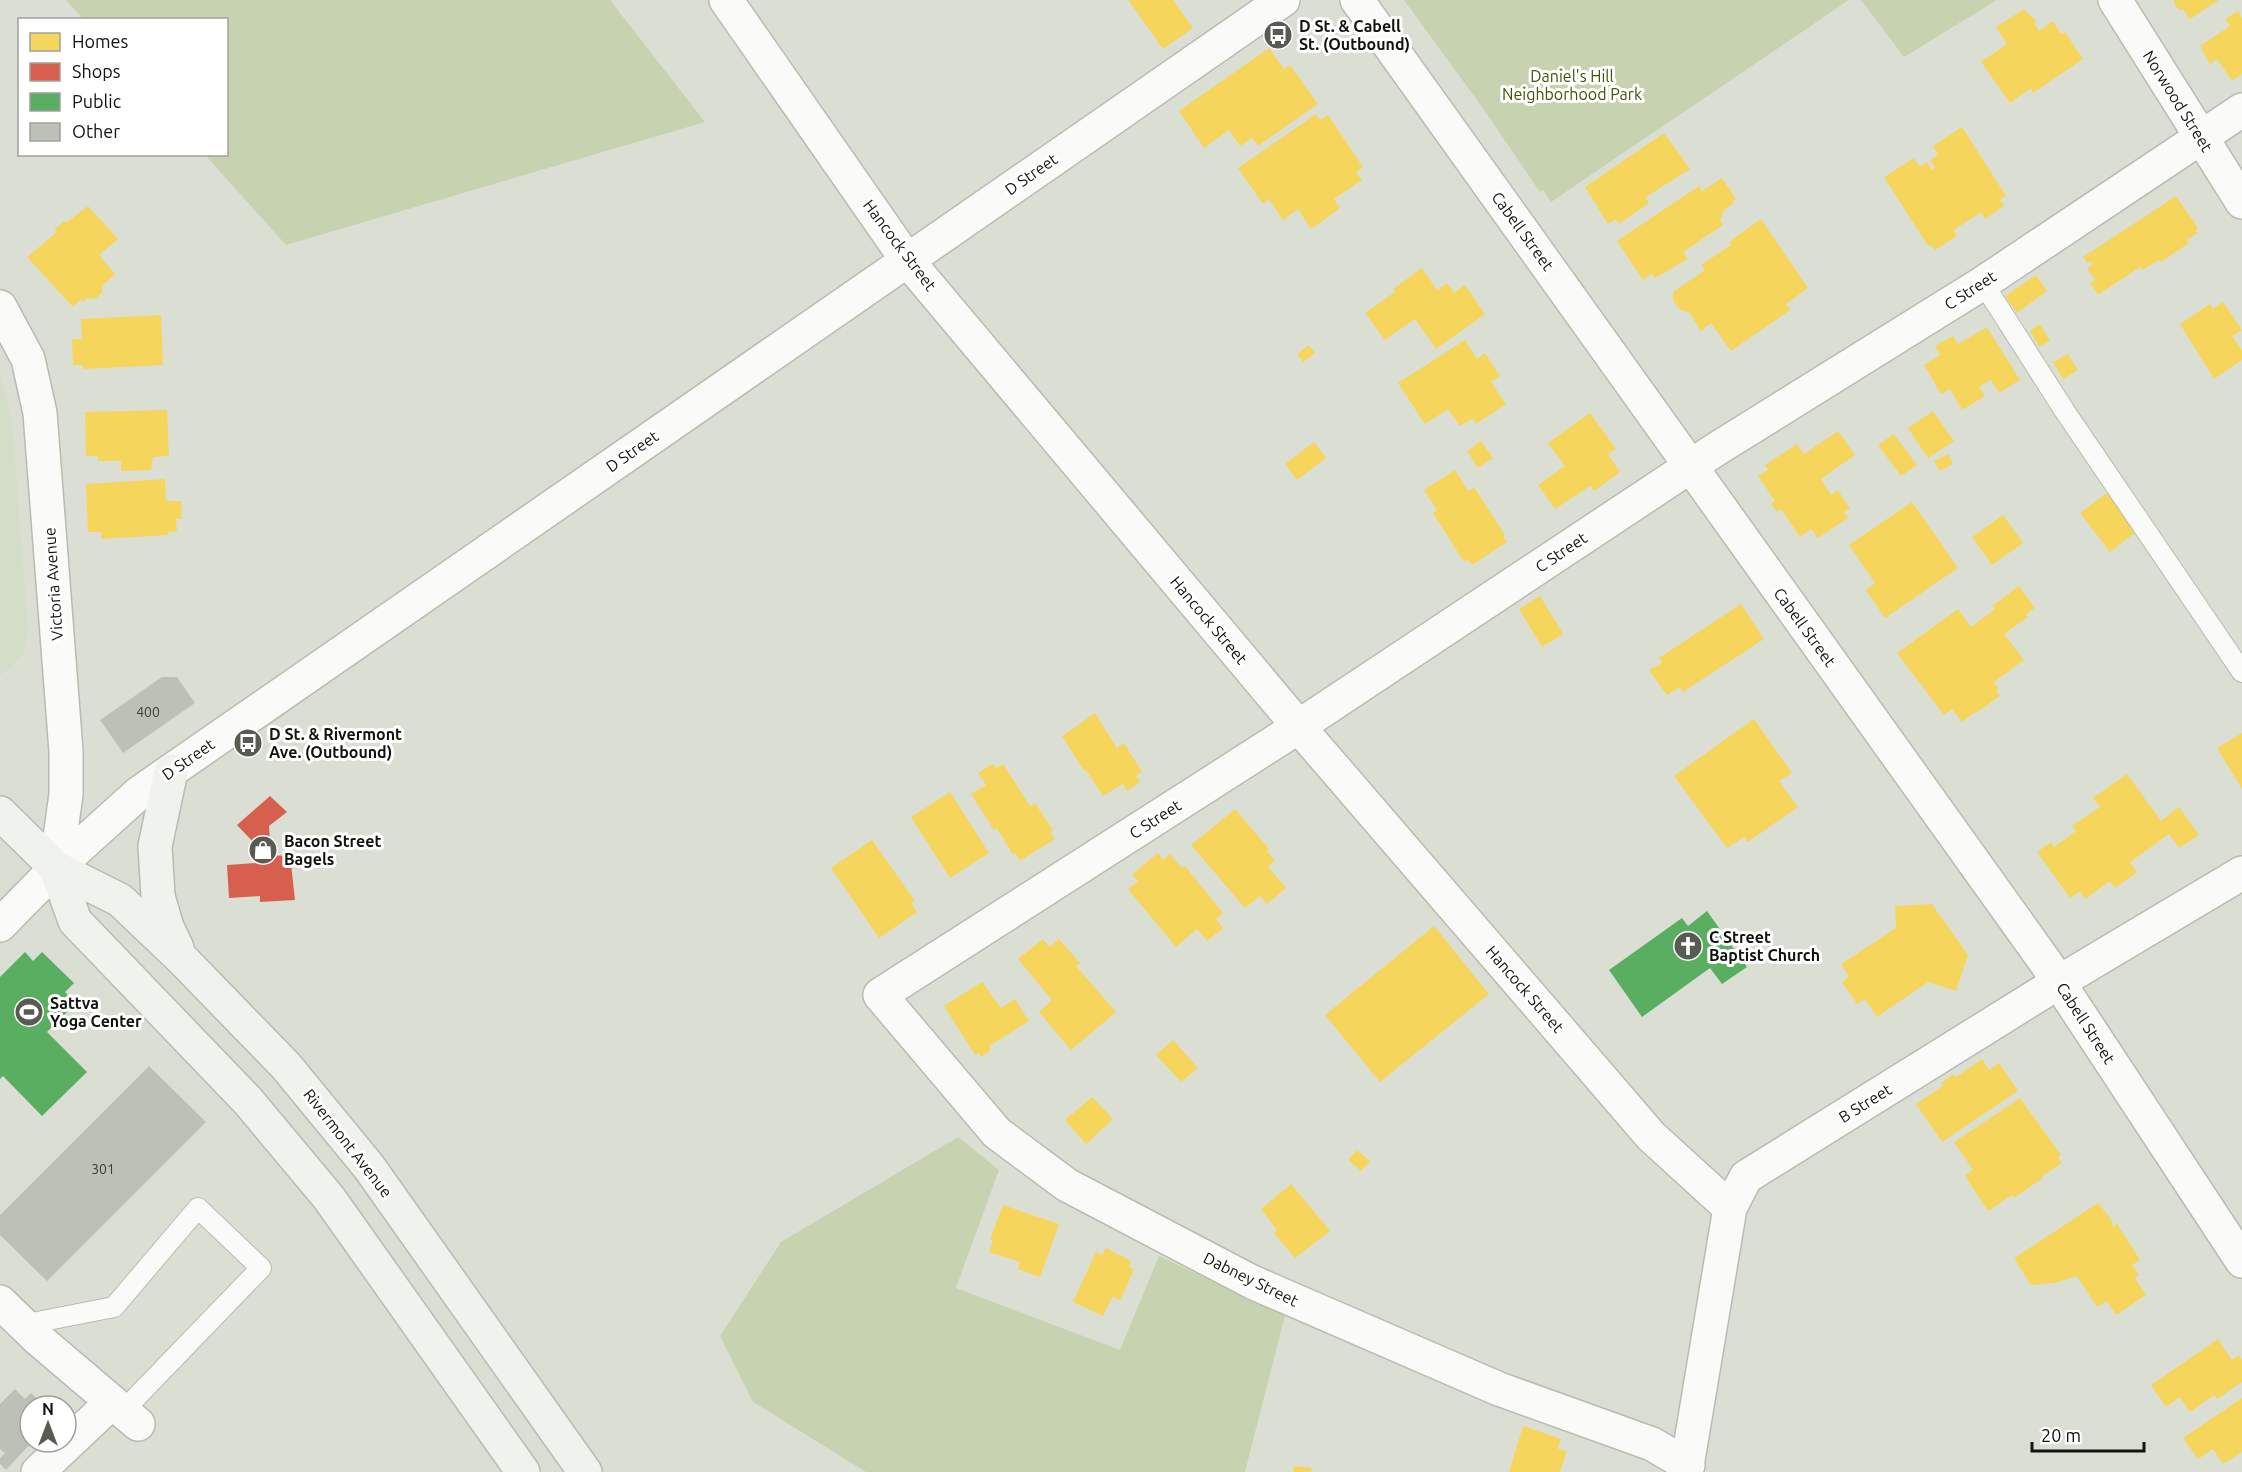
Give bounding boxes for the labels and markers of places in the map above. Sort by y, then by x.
place label: D St. & Cabell St. (Outbound) [1299,17,1410,54]
bus stop icon: D St. & Cabell St. (Outbound) [1262,19,1294,51]
place label: D St. & Rivermont Ave. (Outbound) [269,725,402,762]
bus stop icon: D St. & Rivermont Ave. (Outbound) [232,727,264,759]
place label: Bacon Street Bagels [284,832,381,868]
shop icon: Bacon Street Bagels [247,834,279,866]
place label: C Street Baptist Church [1709,928,1820,964]
church icon: C Street Baptist Church [1672,930,1704,962]
place label: Sattva Yoga Center [50,994,142,1030]
sports icon: Sattva Yoga Center [13,996,45,1028]

